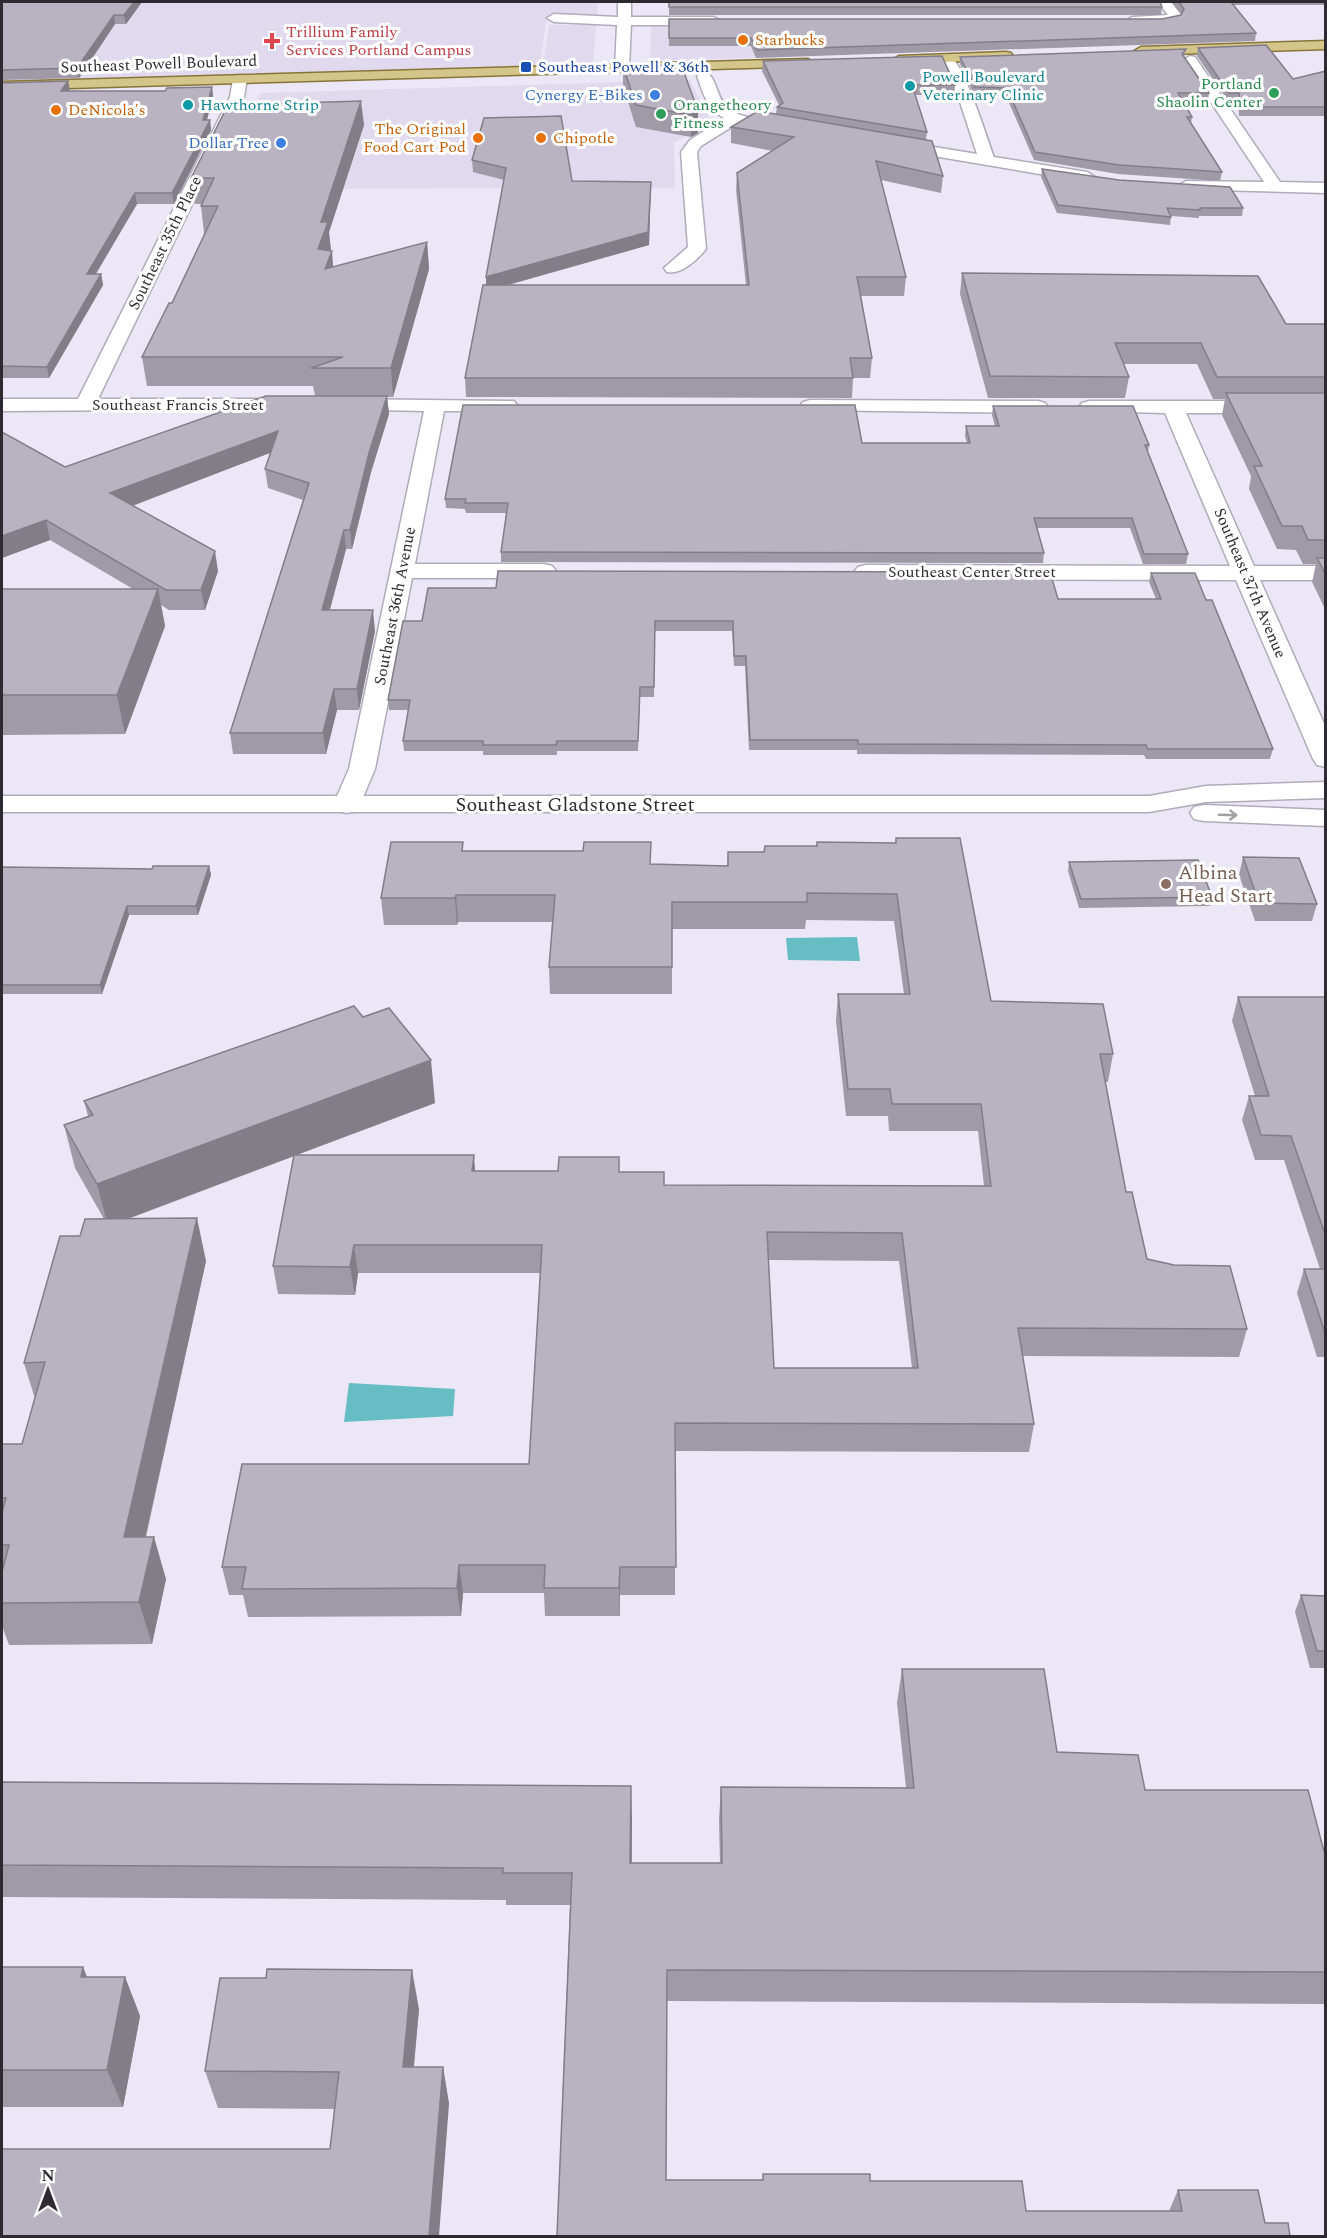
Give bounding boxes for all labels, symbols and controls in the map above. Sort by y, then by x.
place label: Trillium Family Services Portland Campus [286,20,471,62]
place label: Starbucks [755,28,825,52]
marker: Trillium Family Services Portland Campus [263,32,281,50]
marker: Starbucks [736,33,750,47]
street label: Southeast Powell Boulevard [60,49,258,79]
place label: Southeast Powell & 36th [538,55,709,79]
marker: Southeast Powell & 36th [519,60,533,74]
place label: Powell Boulevard Veterinary Clinic [922,65,1045,107]
place label: Portland Shaolin Center [1156,72,1262,114]
marker: Powell Boulevard Veterinary Clinic [903,79,917,93]
place label: Cynergy E-Bikes [525,83,643,107]
marker: Portland Shaolin Center [1267,86,1281,100]
marker: Cynergy E-Bikes [648,88,662,102]
place label: Hawthorne Strip [200,93,319,117]
place label: Orangetheory Fitness [673,93,773,135]
place label: DeNicola's [68,98,146,122]
marker: Hawthorne Strip [181,98,195,112]
marker: DeNicola's [49,103,63,117]
marker: Orangetheory Fitness [654,107,668,121]
place label: The Original Food Cart Pod [363,117,466,159]
place label: Chipotle [553,126,615,150]
place label: Dollar Tree [188,131,269,155]
marker: The Original Food Cart Pod [471,131,485,145]
marker: Chipotle [534,131,548,145]
marker: Dollar Tree [274,136,288,150]
street label: Southeast 35th Place [122,172,208,314]
street label: Southeast Francis Street [92,393,264,417]
street label: Southeast 37th Avenue [1207,504,1293,662]
street label: Southeast 36th Avenue [368,525,422,687]
street label: Southeast Center Street [888,560,1056,584]
street label: Southeast Gladstone Street [455,790,695,820]
one-way arrow [1217,809,1237,821]
place label: Albina Head Start [1178,858,1273,911]
marker: Albina Head Start [1159,877,1173,891]
north arrow [18,2160,78,2220]
text: N [41,2164,55,2188]

